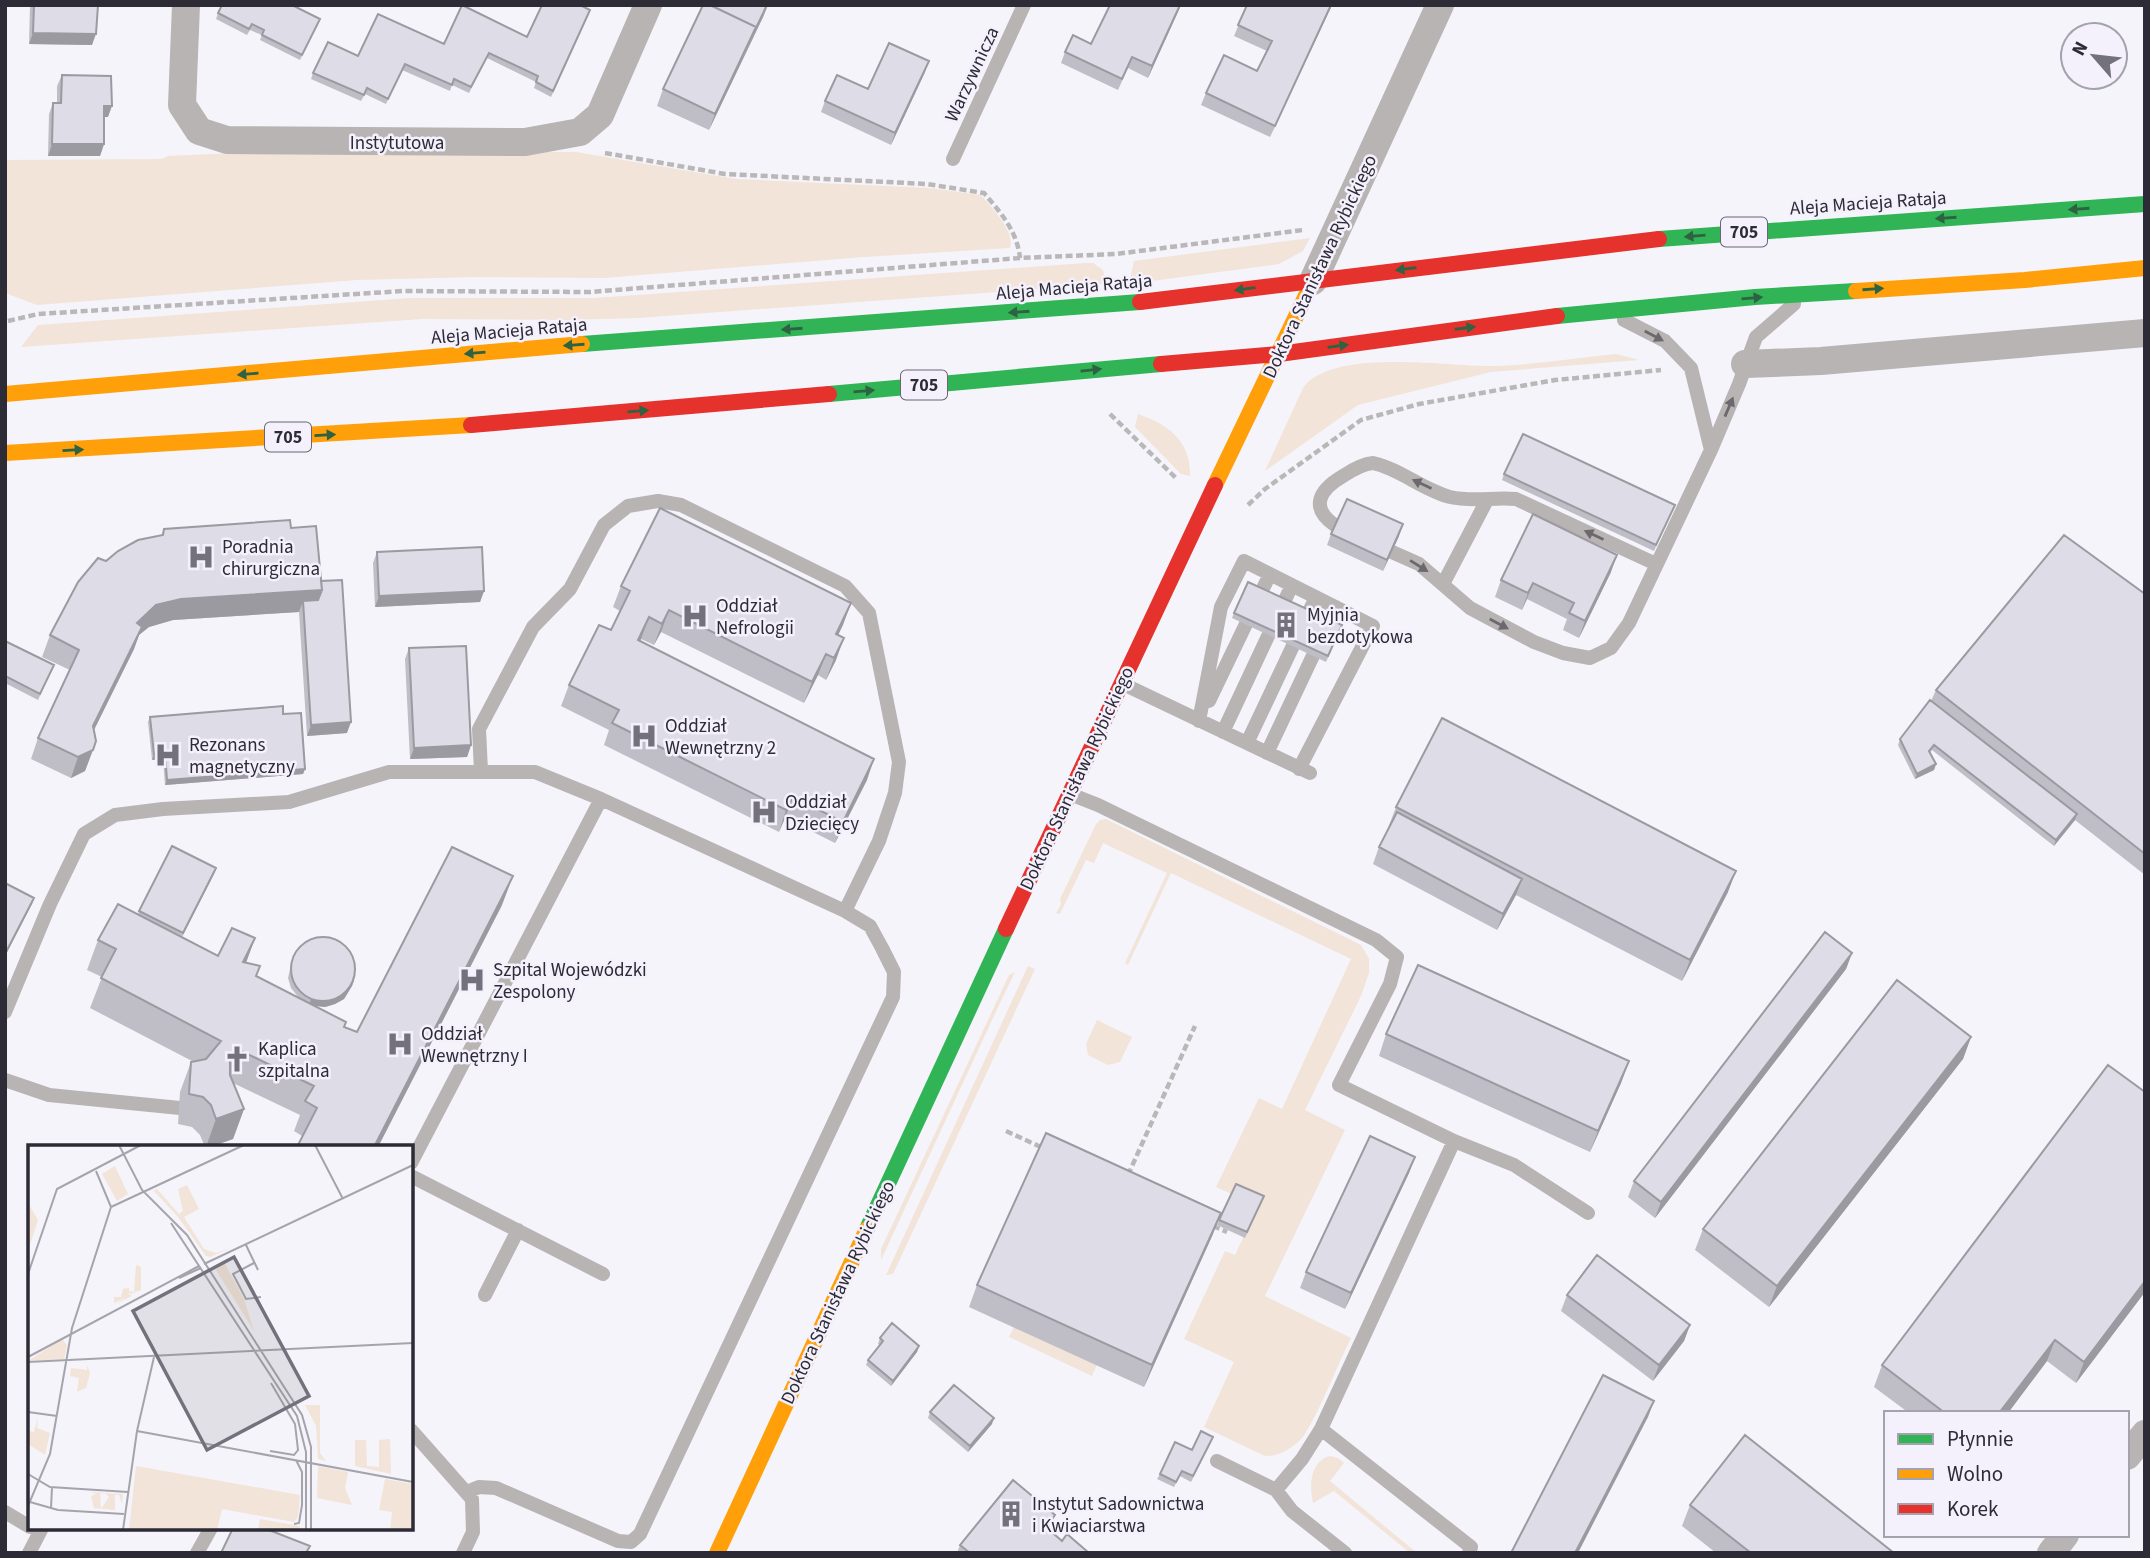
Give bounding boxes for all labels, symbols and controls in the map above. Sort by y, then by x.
north arrow [2059,21,2129,91]
street label: Warzywnicza [939,23,1006,127]
text: N [2065,37,2095,61]
street label: Instytutowa [350,130,444,157]
street label: Doktora Stanisława Rybickiego [1257,150,1384,383]
street label: Aleja Macieja Rataja [1789,185,1947,222]
one-way arrow [2068,204,2090,215]
one-way arrow [1935,213,1957,224]
road number: 705 [1721,218,1767,246]
one-way arrow [1684,231,1706,242]
one-way arrow [1395,264,1417,275]
street label: Aleja Macieja Rataja [995,267,1153,308]
one-way arrow [1234,284,1256,295]
one-way arrow [1862,284,1884,295]
one-way arrow [1741,292,1763,303]
one-way arrow [1008,307,1030,318]
street label: Aleja Macieja Rataja [430,311,588,352]
one-way arrow [1454,322,1476,333]
one-way arrow [781,324,803,335]
one-way arrow [1645,329,1665,341]
one-way arrow [563,340,585,351]
one-way arrow [1327,340,1349,351]
one-way arrow [464,348,486,359]
one-way arrow [1080,364,1102,375]
one-way arrow [237,369,259,380]
road number: 705 [901,370,947,400]
one-way arrow [853,385,875,396]
one-way arrow [1724,397,1735,418]
one-way arrow [627,405,649,416]
road number: 705 [265,422,311,452]
one-way arrow [314,429,336,440]
one-way arrow [63,444,85,455]
one-way arrow [1412,478,1432,490]
one-way arrow [1584,530,1604,541]
place label: Poradnia chirurgiczna [222,534,320,583]
hospital icon: Poradnia chirurgiczna [186,542,216,572]
one-way arrow [1409,559,1428,572]
place label: Oddział Nefrologii [716,593,794,642]
hospital icon: Oddział Nefrologii [680,601,710,631]
place label: Myjnia bezdotykowa [1307,602,1413,651]
building icon: Myjnia bezdotykowa [1271,610,1301,640]
one-way arrow [1489,617,1509,629]
street label: Doktora Stanisława Rybickiego [1014,662,1141,895]
place label: Oddział Wewnętrzny 2 [665,713,776,762]
hospital icon: Oddział Wewnętrzny 2 [629,721,659,751]
place label: Rezonans magnetyczny [189,732,295,781]
hospital icon: Rezonans magnetyczny [153,740,183,770]
place label: Oddział Dziecięcy [785,789,859,838]
hospital icon: Oddział Dziecięcy [749,797,779,827]
place label: Szpital Wojewódzki Zespolony [493,957,647,1006]
hospital icon: Szpital Wojewódzki Zespolony [457,965,487,995]
place label: Oddział Wewnętrzny I [421,1021,528,1070]
hospital icon: Oddział Wewnętrzny I [385,1029,415,1059]
place label: Kaplica szpitalna [258,1036,330,1085]
church icon: Kaplica szpitalna [222,1044,252,1074]
inset map [28,1145,413,1530]
street label: Doktora Stanisława Rybickiego [775,1176,902,1409]
legend [1884,1411,2129,1537]
text: Płynnie [1947,1424,2014,1454]
text: Wolno [1947,1459,2003,1489]
place label: Instytut Sadownictwa i Kwiaciarstwa [1032,1491,1204,1540]
text: Korek [1947,1494,1999,1524]
building icon: Instytut Sadownictwa i Kwiaciarstwa [996,1499,1026,1529]

